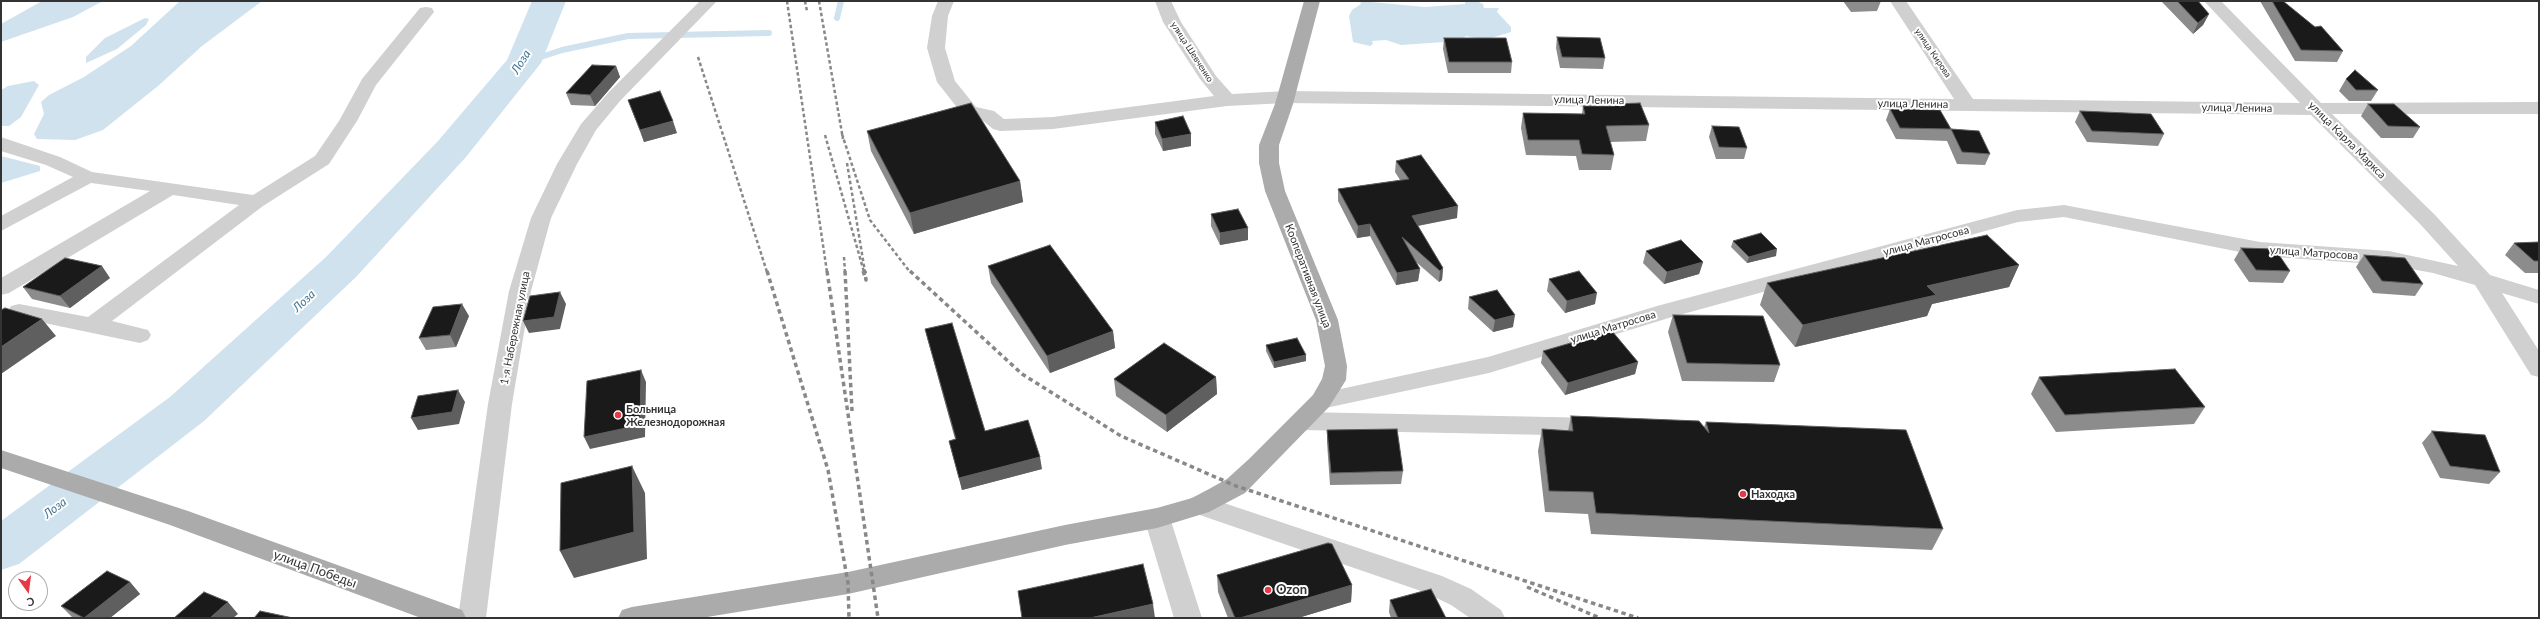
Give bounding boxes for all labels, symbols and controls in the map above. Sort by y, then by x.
street label: улица Шевченко [1168,20,1216,84]
street label: улица Кирова [1913,26,1953,80]
water label: Лоза [508,47,534,77]
street label: улица Ленина [1554,93,1624,107]
street label: улица Ленина [1878,97,1948,111]
street label: улица Карла Маркса [2305,98,2389,182]
street label: улица Ленина [2202,101,2272,115]
street label: Кооперативная улица [1282,222,1334,330]
street label: улица Матросова [1882,223,1970,259]
street label: улица Матросова [2269,243,2359,263]
street label: 1-я Набережная улица [498,270,532,386]
water label: Лоза [290,287,318,315]
street label: улица Матросова [1569,308,1657,346]
place label: Больница Железнодорожная [626,402,725,428]
marker: Больница Железнодорожная [613,410,623,420]
place label: Находка [1751,487,1795,501]
marker: Находка [1738,489,1748,499]
water label: Лоза [41,495,69,521]
street label: улица Победы [271,547,359,591]
north arrow [8,571,48,611]
place label: Ozon [1276,582,1307,598]
marker: Ozon [1263,585,1273,595]
text: С [26,595,36,609]

